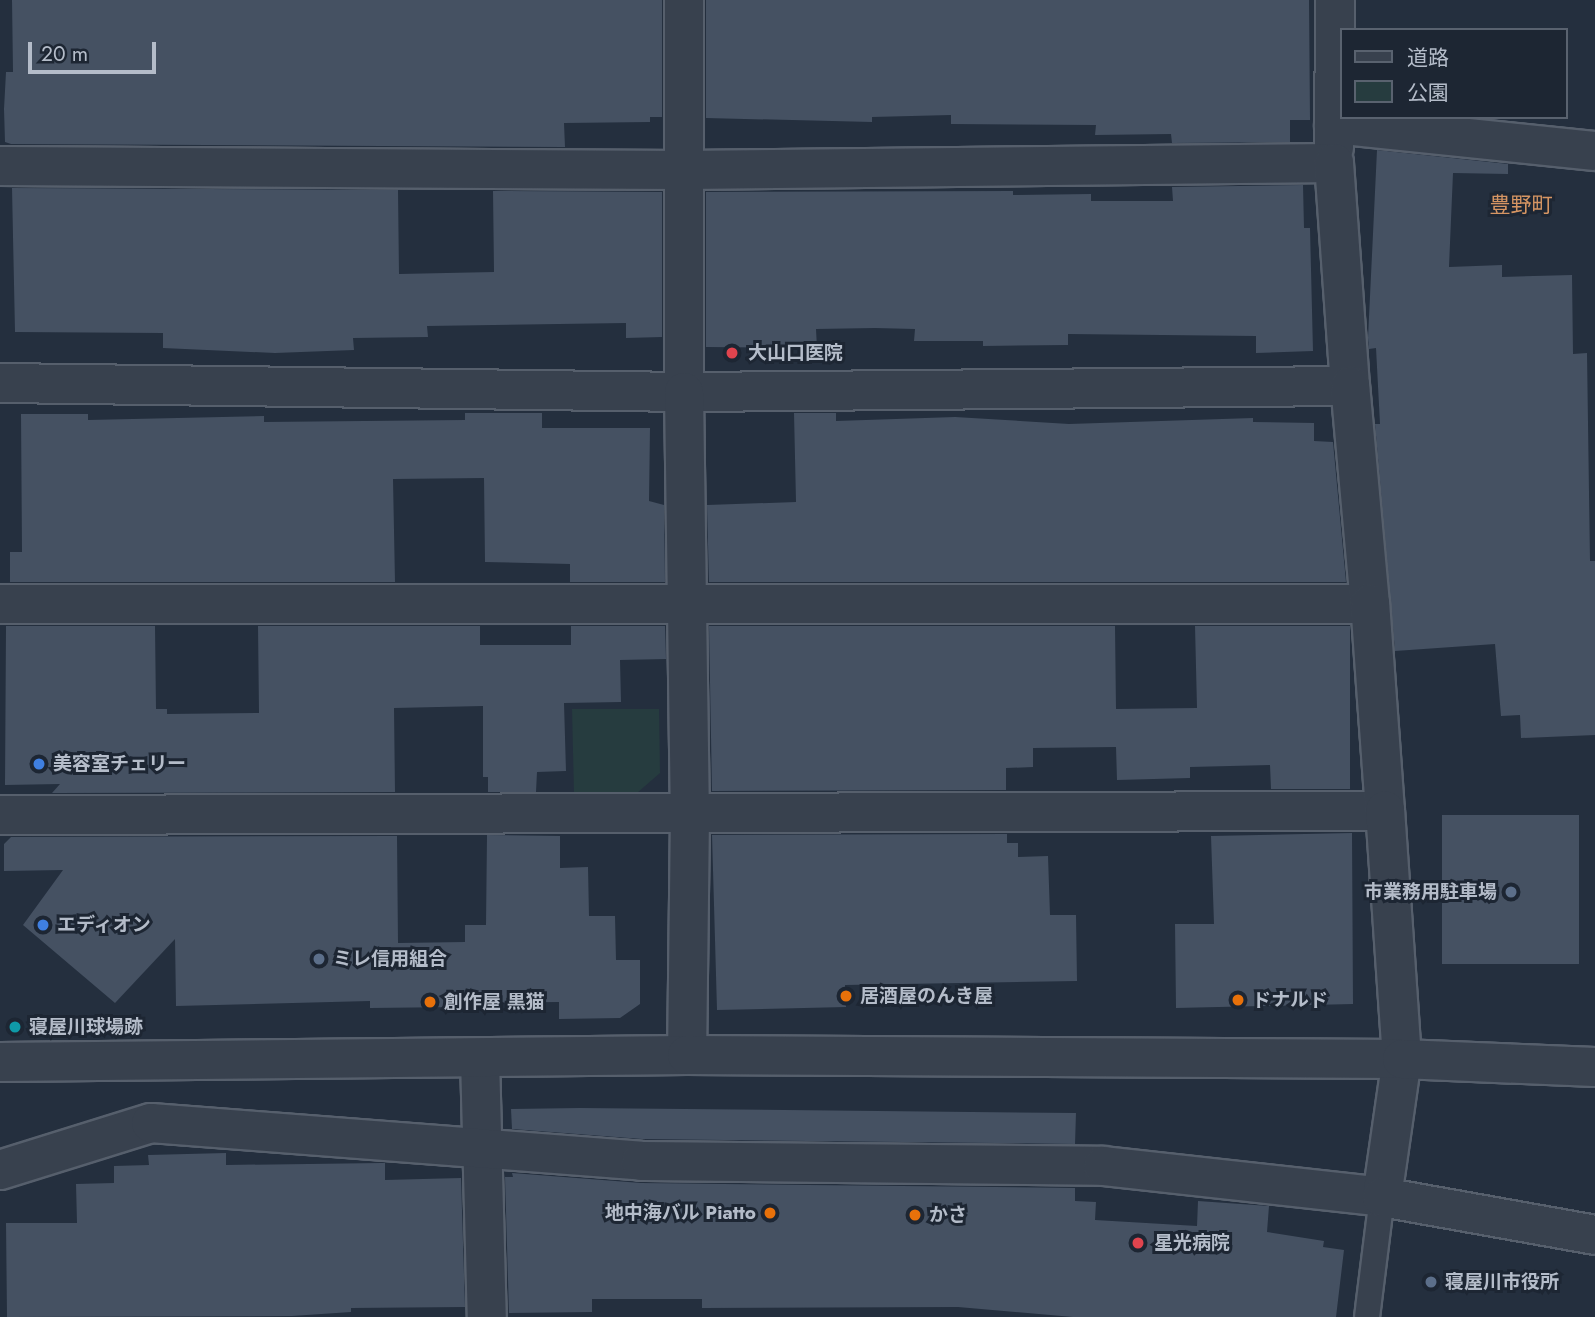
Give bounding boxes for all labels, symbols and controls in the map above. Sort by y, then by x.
scale bar [32,28,159,72]
legend [1340,28,1567,119]
text: 20 m [41,39,88,69]
text: 道路 [1407,43,1449,73]
text: 公園 [1407,78,1449,108]
district label: 豊野町 [1490,192,1552,218]
place label: 大山口医院 [748,342,843,364]
marker: 大山口医院 [722,343,742,363]
place label: 美容室チェリー [53,753,186,775]
marker: 美容室チェリー [31,756,47,772]
place label: 市業務用駐車場 [1364,881,1497,903]
marker: 市業務用駐車場 [1503,884,1519,900]
place label: エディオン [57,914,152,936]
marker: エディオン [35,917,51,933]
place label: ミレ信用組合 [333,948,447,970]
marker: ミレ信用組合 [311,951,327,967]
place label: 居酒屋のんき屋 [860,985,993,1007]
marker: 居酒屋のんき屋 [838,988,854,1004]
place label: ドナルド [1252,989,1328,1011]
place label: 創作屋 黒猫 [444,991,545,1013]
marker: ドナルド [1230,992,1246,1008]
marker: 創作屋 黒猫 [422,994,438,1010]
place label: 寝屋川球場跡 [29,1016,143,1038]
marker: 寝屋川球場跡 [7,1019,23,1035]
place label: 地中海バル Piatto [605,1202,756,1224]
place label: かさ [929,1204,967,1226]
marker: 地中海バル Piatto [762,1205,778,1221]
marker: かさ [907,1207,923,1223]
place label: 星光病院 [1154,1232,1230,1254]
marker: 星光病院 [1128,1233,1148,1253]
place label: 寝屋川市役所 [1445,1271,1559,1293]
marker: 寝屋川市役所 [1423,1274,1439,1290]

